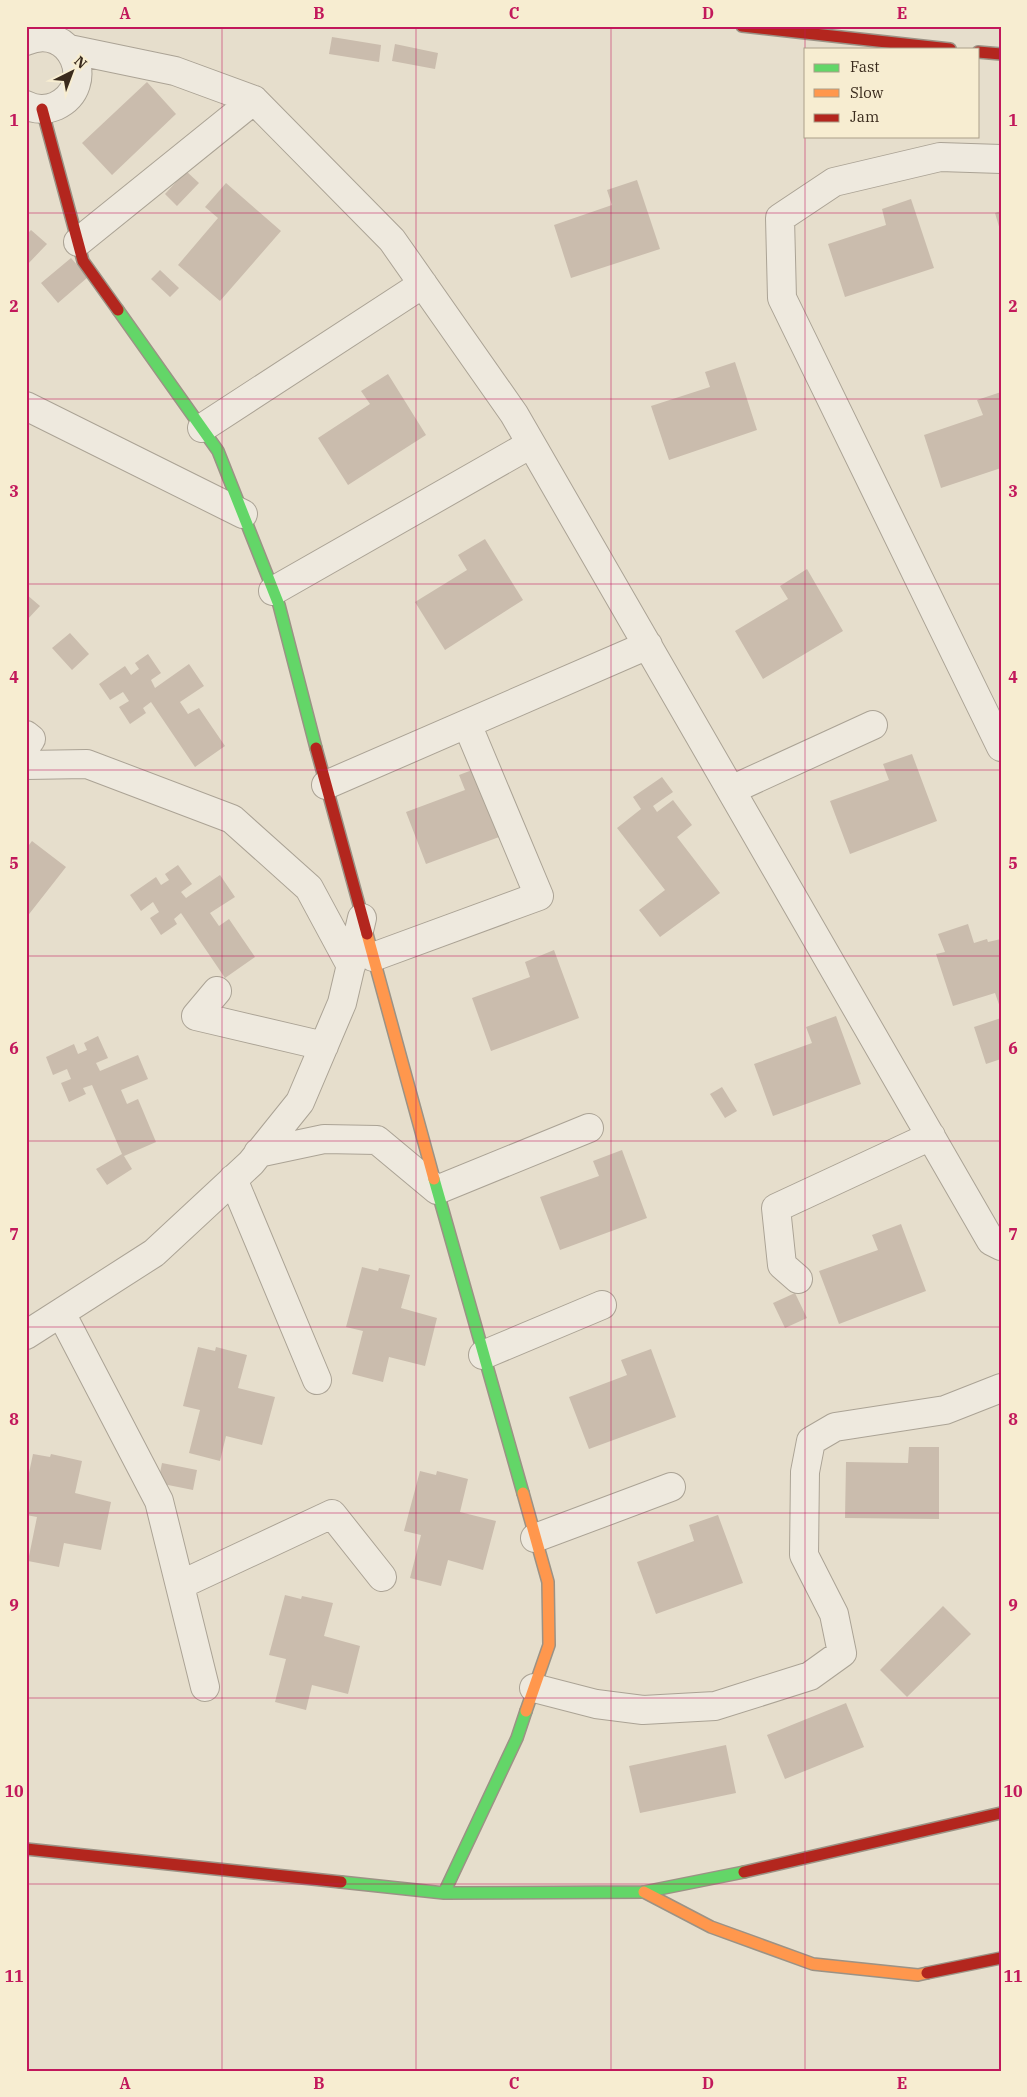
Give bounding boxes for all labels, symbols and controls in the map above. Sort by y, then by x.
text: A [119,3,131,23]
text: B [313,3,325,23]
text: C [509,3,519,23]
text: D [702,3,714,23]
text: E [897,3,907,23]
north arrow [48,48,98,98]
legend [804,48,980,138]
text: N [71,52,91,73]
text: Fast [850,57,880,76]
text: Slow [850,83,884,102]
text: Jam [850,107,879,126]
text: 1 [9,110,19,130]
text: 1 [1008,110,1018,130]
text: 2 [9,296,19,316]
text: 2 [1008,296,1018,316]
text: 3 [9,481,19,501]
text: 3 [1008,481,1018,501]
text: 4 [9,667,19,687]
text: 4 [1008,667,1018,687]
text: 5 [9,853,19,873]
text: 5 [1008,853,1018,873]
text: 6 [9,1038,19,1058]
text: 6 [1008,1038,1018,1058]
text: 7 [9,1224,19,1244]
text: 7 [1008,1224,1018,1244]
text: 8 [9,1409,19,1429]
text: 8 [1008,1409,1018,1429]
text: 9 [9,1595,19,1615]
text: 9 [1008,1595,1018,1615]
text: 10 [4,1781,24,1801]
text: 10 [1003,1781,1023,1801]
text: 11 [4,1966,24,1986]
text: 11 [1003,1966,1023,1986]
text: A [119,2073,131,2093]
text: B [313,2073,325,2093]
text: C [509,2073,519,2093]
text: D [702,2073,714,2093]
text: E [897,2073,907,2093]

